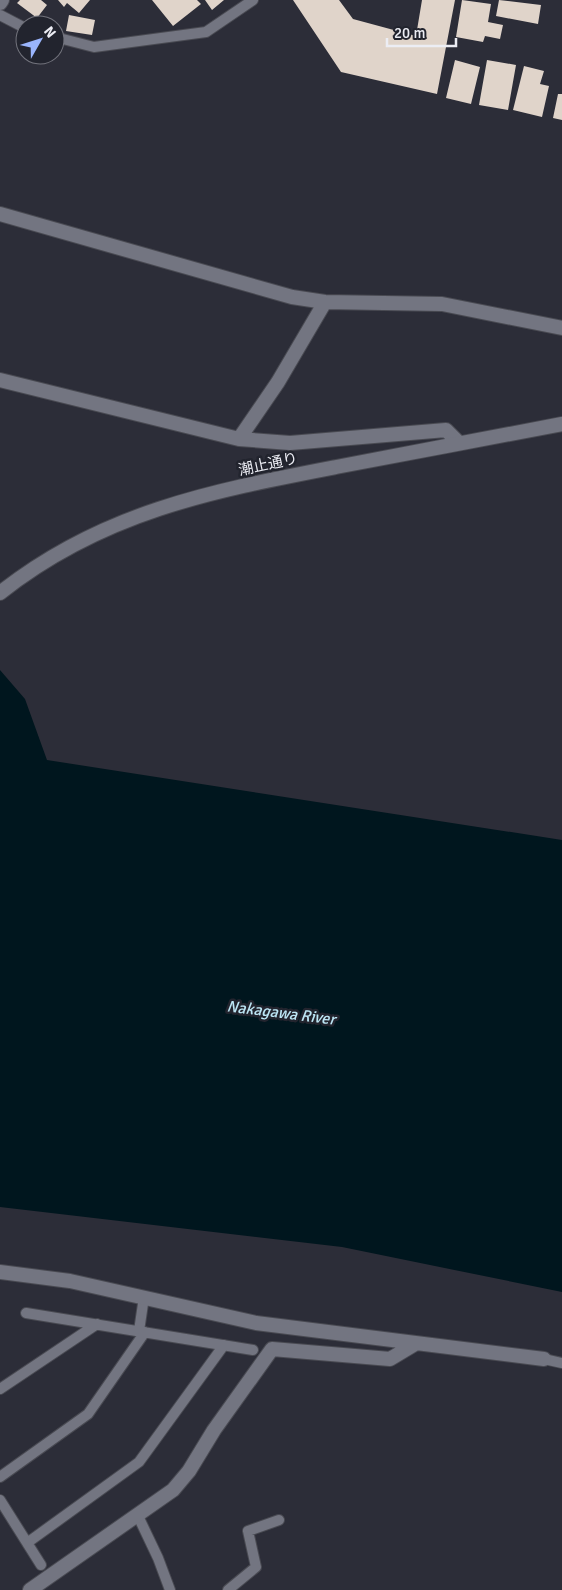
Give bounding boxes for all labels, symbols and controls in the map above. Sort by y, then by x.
north arrow [15,15,65,65]
scale bar [387,15,456,47]
text: N [40,23,59,41]
text: 20 m [394,24,425,42]
street label: 潮止通り [237,449,299,479]
water label: Nakagawa River [226,996,339,1030]

